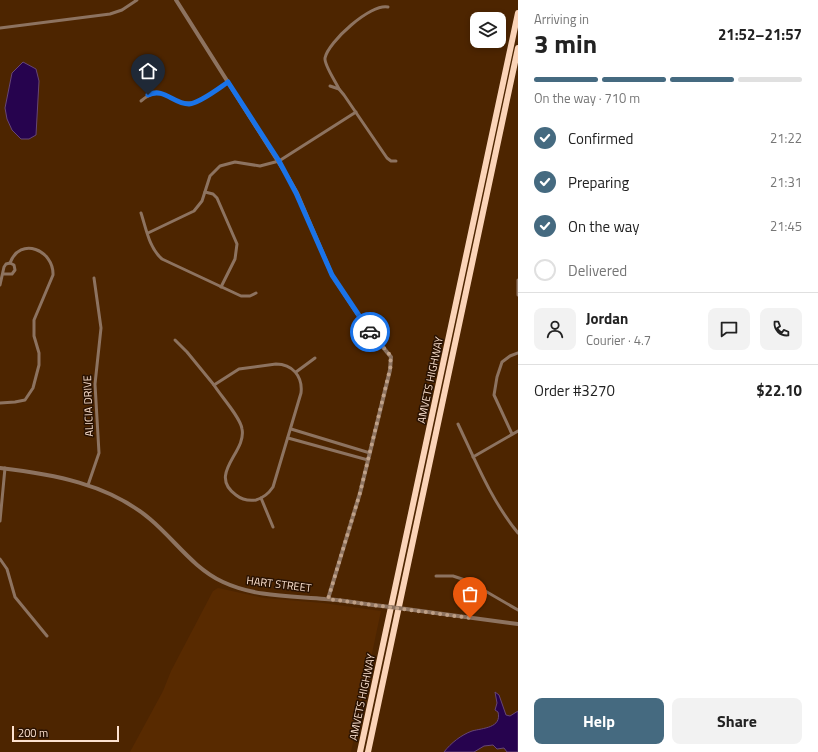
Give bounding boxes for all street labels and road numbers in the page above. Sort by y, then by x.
street label: AMVETS HIGHWAY [413,335,447,425]
street label: ALICIA DRIVE [79,375,97,437]
street label: HART STREET [246,572,313,596]
street label: AMVETS HIGHWAY [345,652,379,742]

